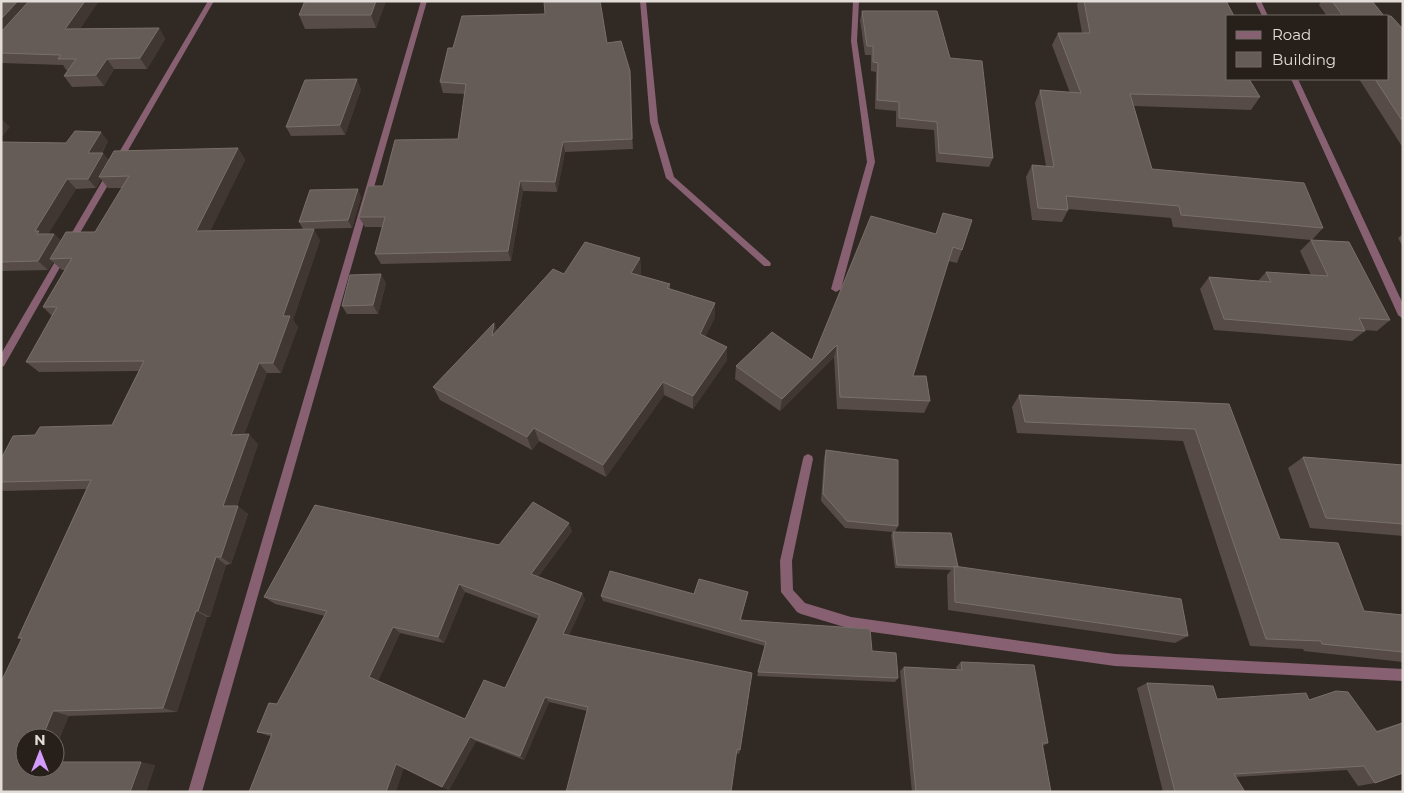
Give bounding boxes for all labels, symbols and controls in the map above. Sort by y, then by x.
legend [1226,15,1389,80]
text: Road [1272,25,1311,44]
text: Building [1272,50,1336,69]
north arrow [15,728,65,778]
text: N [34,731,46,749]

